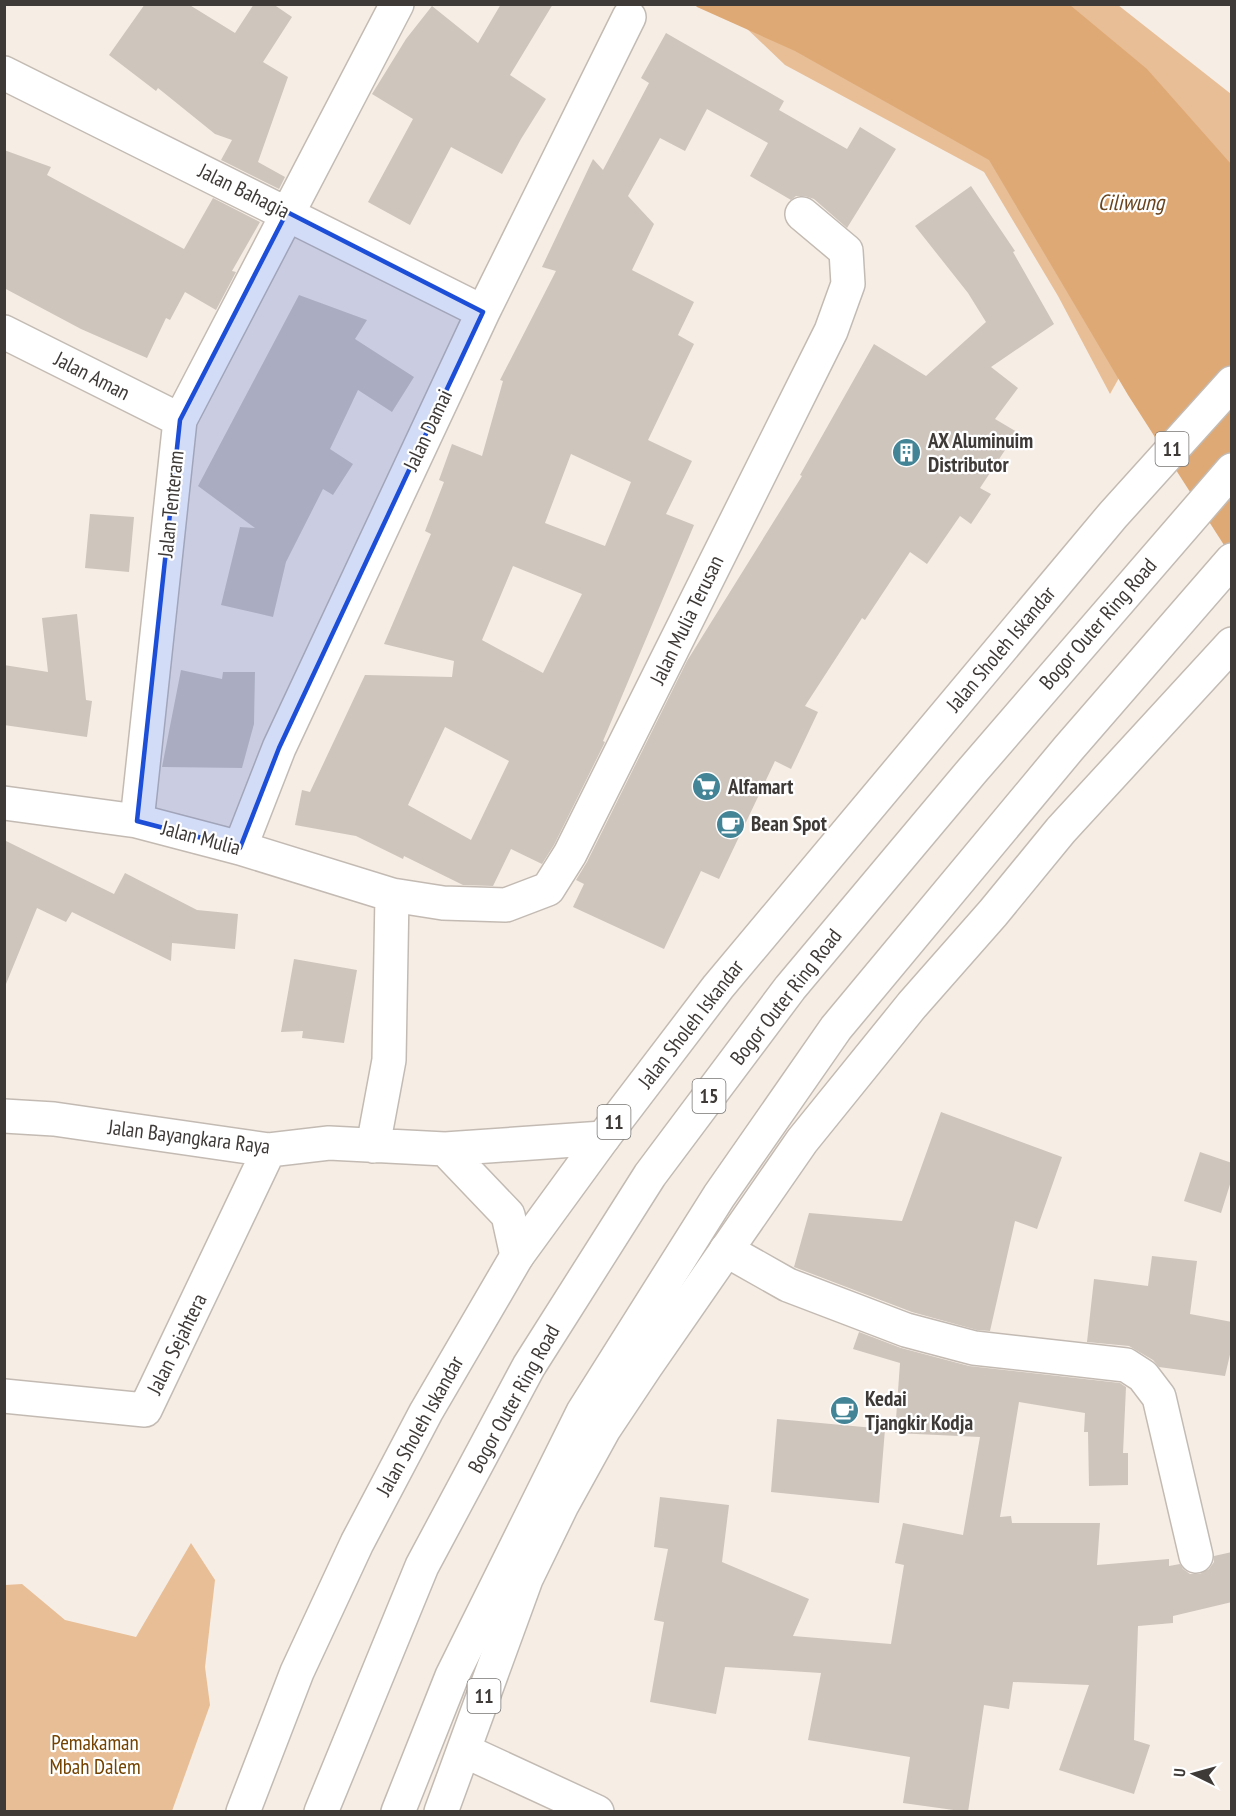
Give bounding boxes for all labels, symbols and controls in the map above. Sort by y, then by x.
street label: Jalan Bahagia [193,156,294,224]
water label: Ciliwung [1098,188,1166,216]
street label: Jalan Aman [49,345,134,406]
street label: Jalan Damai [397,385,458,476]
place label: AX Aluminuim Distributor [927,427,1033,478]
road number: 11 [1156,432,1188,466]
building icon: AX Aluminuim Distributor [891,437,923,469]
street label: Jalan Tenteram [151,449,190,560]
street label: Jalan Mulia Terusan [643,551,729,690]
street label: Bogor Outer Ring Road [1033,552,1162,695]
street label: Jalan Sholeh Iskandar [939,580,1061,718]
supermarket icon: Alfamart [691,771,723,803]
place label: Alfamart [727,773,793,800]
cafe icon: Bean Spot [714,808,746,840]
place label: Bean Spot [751,810,827,837]
street label: Jalan Mulia [158,814,244,861]
street label: Bogor Outer Ring Road [724,923,847,1070]
street label: Jalan Sholeh Iskandar [631,954,749,1094]
road number: 15 [692,1079,726,1113]
road number: 11 [598,1105,630,1139]
street label: Jalan Bayangkara Raya [105,1113,272,1160]
street label: Jalan Sejahtera [140,1289,213,1399]
street label: Bogor Outer Ring Road [462,1320,566,1478]
street label: Jalan Sholeh Iskandar [369,1351,469,1501]
place label: Kedai Tjangkir Kodja [865,1385,973,1436]
cafe icon: Kedai Tjangkir Kodja [828,1395,860,1427]
road number: 11 [468,1679,500,1713]
park label: Pemakaman Mbah Dalem [49,1729,141,1780]
north arrow [1164,1744,1224,1804]
text: U [1169,1768,1189,1778]

